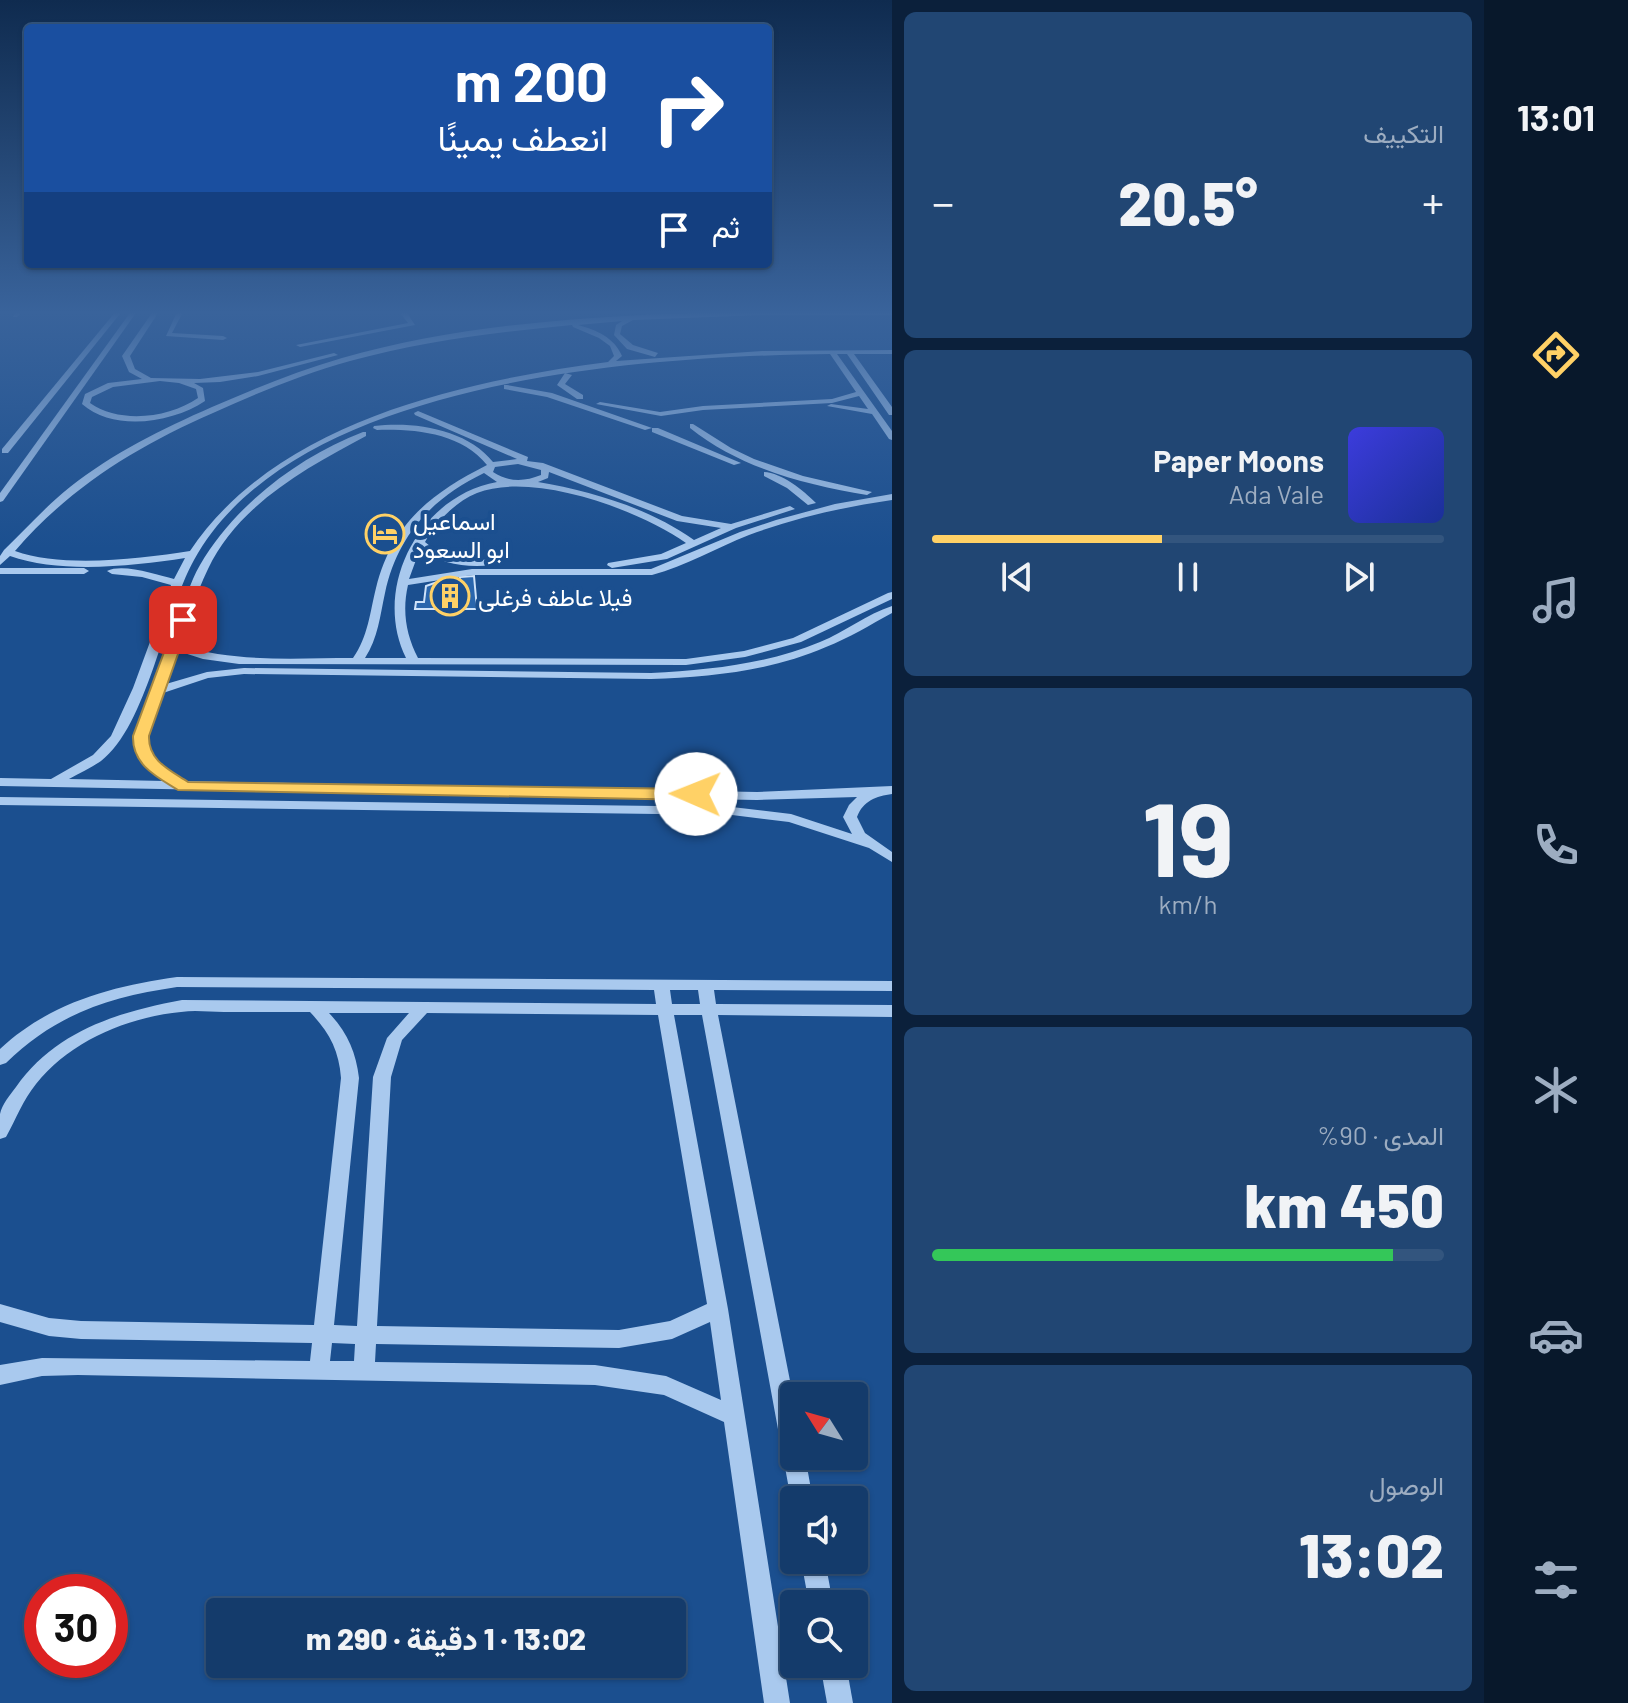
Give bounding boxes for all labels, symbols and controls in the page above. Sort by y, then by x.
text: 200 m [455,46,608,113]
icon: right [636,56,740,160]
text: 13:01 [1517,95,1595,138]
text: انعطف يمينًا [437,115,608,158]
text: التكييف [1363,117,1444,148]
text: 20.5° [1118,166,1258,238]
text: − [932,175,954,228]
text: + [1422,175,1444,228]
icon: arrive [652,208,696,252]
text: ثم [712,208,740,244]
icon: directions [1528,327,1584,383]
text: Paper Moons [1153,442,1324,478]
text: Ada Vale [1229,478,1324,509]
place label: اسماعيل ابو السعود [413,506,510,565]
hotel icon: اسماعيل ابو السعود [364,513,406,555]
icon: previous [995,555,1039,599]
icon: pause [1166,555,1210,599]
icon: next [1337,555,1381,599]
icon: music [1528,572,1584,628]
building icon: فيلا عاطف فرغلى [429,575,471,617]
place label: فيلا عاطف فرغلى [478,582,633,613]
pin [149,586,217,654]
icon: arrive [161,598,205,642]
position arrow [654,752,738,836]
text: 19 [1142,773,1234,898]
icon: phone [1528,817,1584,873]
text: km/h [1159,888,1217,919]
icon: climate [1528,1062,1584,1118]
text: المدى · 90% [1317,1119,1444,1150]
text: 450 km [1244,1168,1444,1240]
icon: car [1528,1307,1584,1363]
north arrow [780,1382,868,1470]
map controls [780,1382,868,1678]
text: الوصول [1369,1469,1444,1500]
button: sound [780,1486,868,1574]
text: 13:02 [1299,1518,1444,1590]
icon: filters [1528,1552,1584,1608]
speed limit sign: 30 [24,1574,128,1678]
button: search [780,1590,868,1678]
text: 13:02 · 1 دقيقة · 290 m [306,1620,586,1656]

